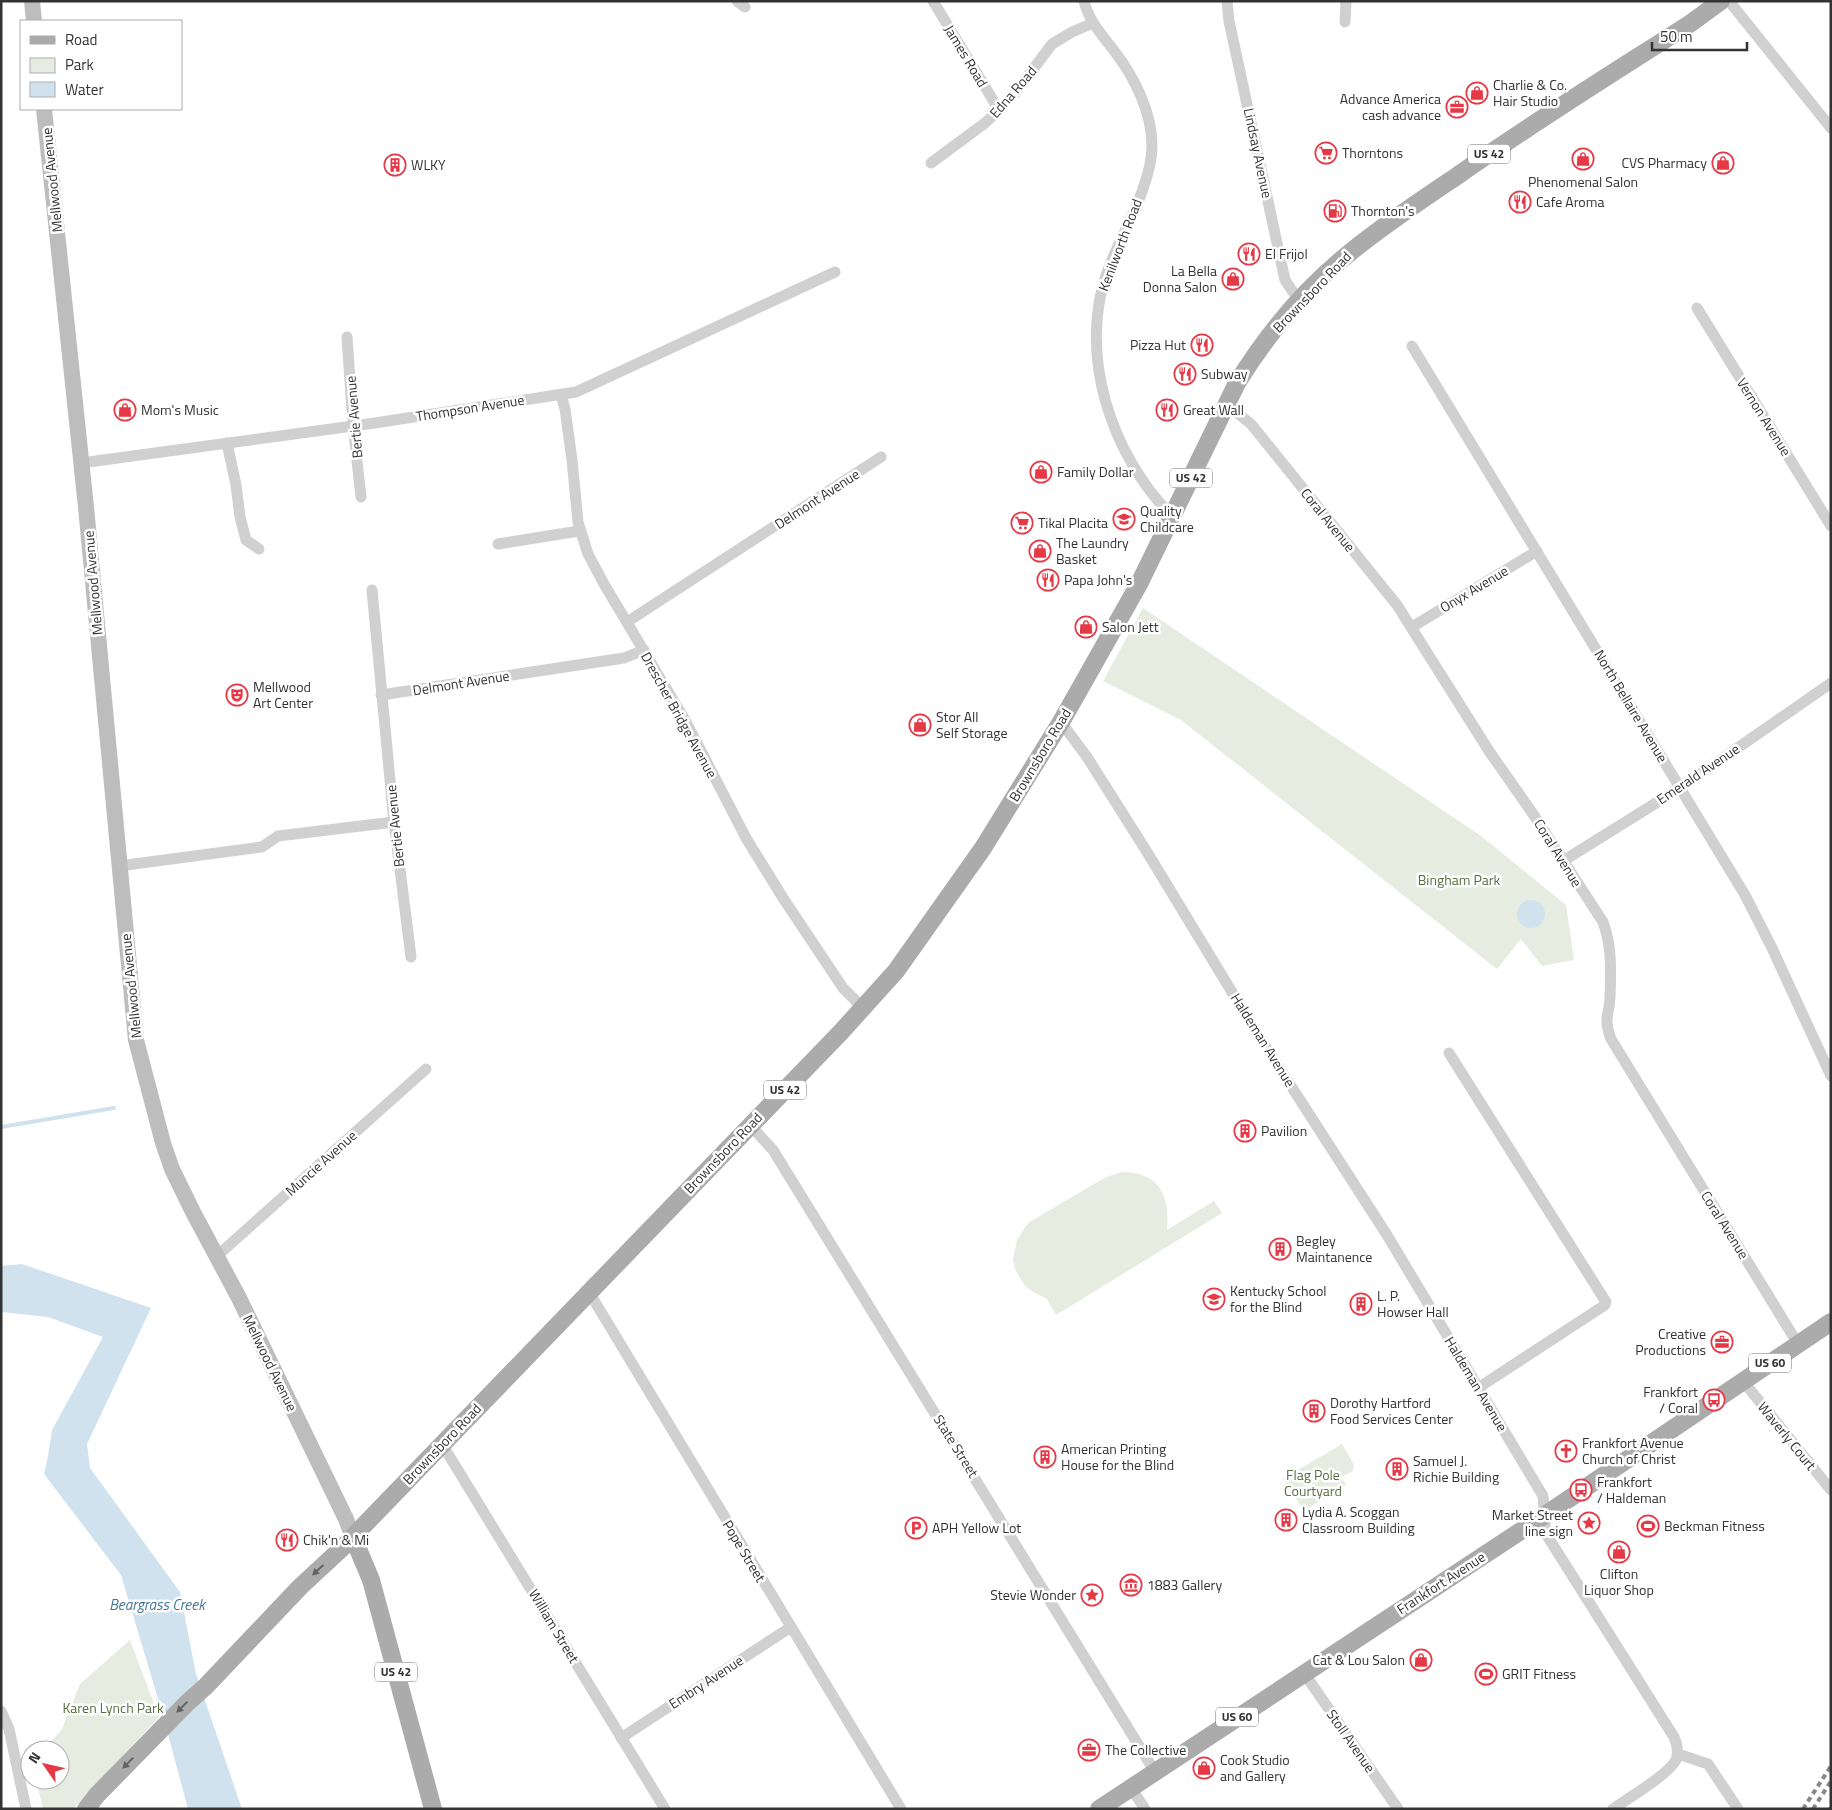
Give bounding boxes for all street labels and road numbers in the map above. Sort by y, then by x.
street label: James Road [939,20,993,91]
street label: Edna Road [984,61,1041,122]
street label: Lindsay Avenue [1239,106,1278,200]
street label: Mellwood Avenue [36,127,67,233]
road number: US 42 [1468,144,1510,164]
street label: Kenilworth Road [1092,196,1147,294]
street label: Brownsboro Road [1267,246,1356,337]
street label: Vernon Avenue [1732,373,1797,460]
street label: Bertie Avenue [339,375,368,459]
street label: Thompson Avenue [414,389,526,426]
street label: Delmont Avenue [770,463,863,534]
road number: US 42 [1170,468,1212,488]
street label: Coral Avenue [1296,483,1361,556]
street label: Mellwood Avenue [77,530,108,636]
street label: Onyx Avenue [1435,560,1512,617]
street label: North Bellaire Avenue [1589,645,1673,766]
street label: Drescher Bridge Avenue [636,648,723,782]
street label: Delmont Avenue [411,664,511,701]
street label: Brownsboro Road [1003,704,1076,805]
street label: Emerald Avenue [1652,738,1743,809]
street label: Bertie Avenue [380,784,409,868]
street label: Coral Avenue [1529,815,1588,891]
street label: Mellwood Avenue [115,933,146,1039]
street label: Haldeman Avenue [1226,989,1301,1091]
road number: US 42 [764,1080,806,1100]
street label: Brownsboro Road [678,1107,767,1198]
street label: Muncie Avenue [280,1125,361,1200]
street label: Coral Avenue [1696,1187,1755,1263]
street label: Mellwood Avenue [238,1311,303,1415]
street label: Haldeman Avenue [1440,1332,1513,1435]
road number: US 60 [1749,1354,1791,1372]
street label: Waverly Court [1753,1397,1822,1475]
street label: Brownsboro Road [397,1398,486,1489]
street label: State Street [929,1410,984,1481]
street label: Pope Street [718,1516,771,1586]
street label: Frankfort Avenue [1392,1546,1489,1619]
street label: William Street [524,1585,585,1667]
street label: Embry Avenue [664,1650,747,1714]
road number: US 42 [375,1662,417,1681]
street label: Stoll Avenue [1322,1705,1381,1777]
road number: US 60 [1216,1708,1258,1726]

